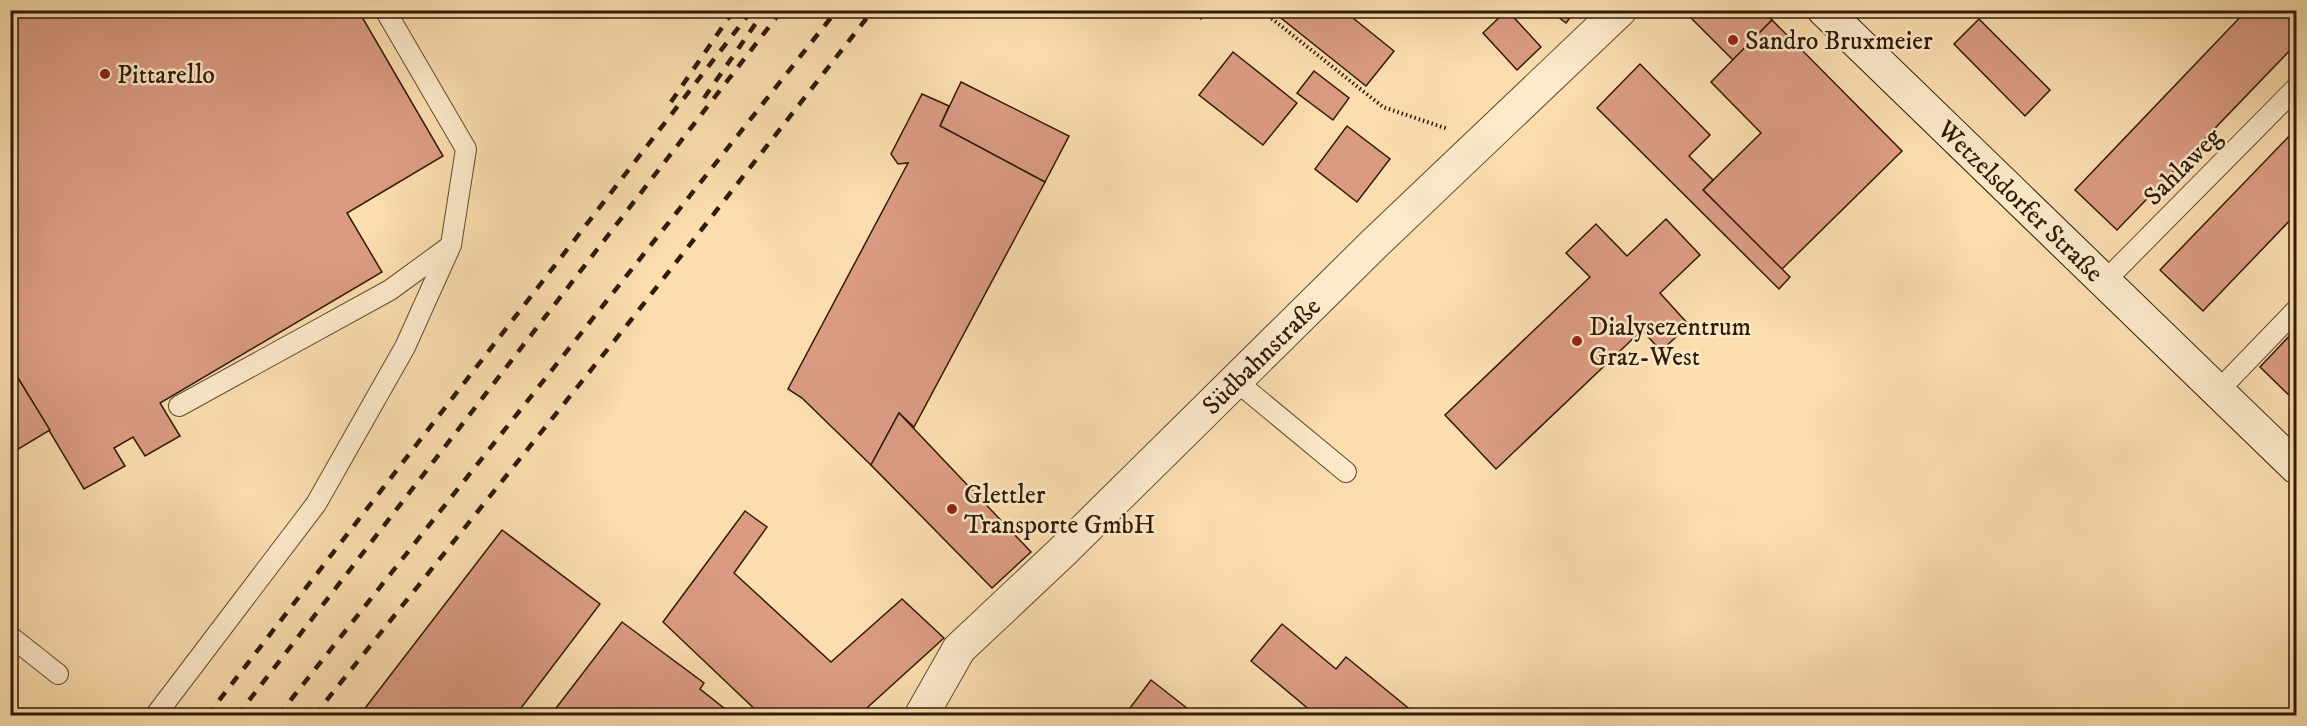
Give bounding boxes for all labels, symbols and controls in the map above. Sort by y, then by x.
place label: Sandro Bruxmeier [1745,25,1933,58]
marker: Sandro Bruxmeier [1726,33,1740,47]
place label: Pittarello [117,59,215,92]
marker: Pittarello [98,67,112,81]
street label: Wetzelsdorfer Straße [1929,113,2110,290]
street label: Sahlaweg [2137,121,2229,213]
street label: Südbahnstraße [1196,291,1328,423]
place label: Dialysezentrum Graz-West [1589,311,1751,374]
marker: Dialysezentrum Graz-West [1570,334,1584,348]
place label: Glettler Transporte GmbH [964,479,1155,542]
marker: Glettler Transporte GmbH [945,502,959,516]

